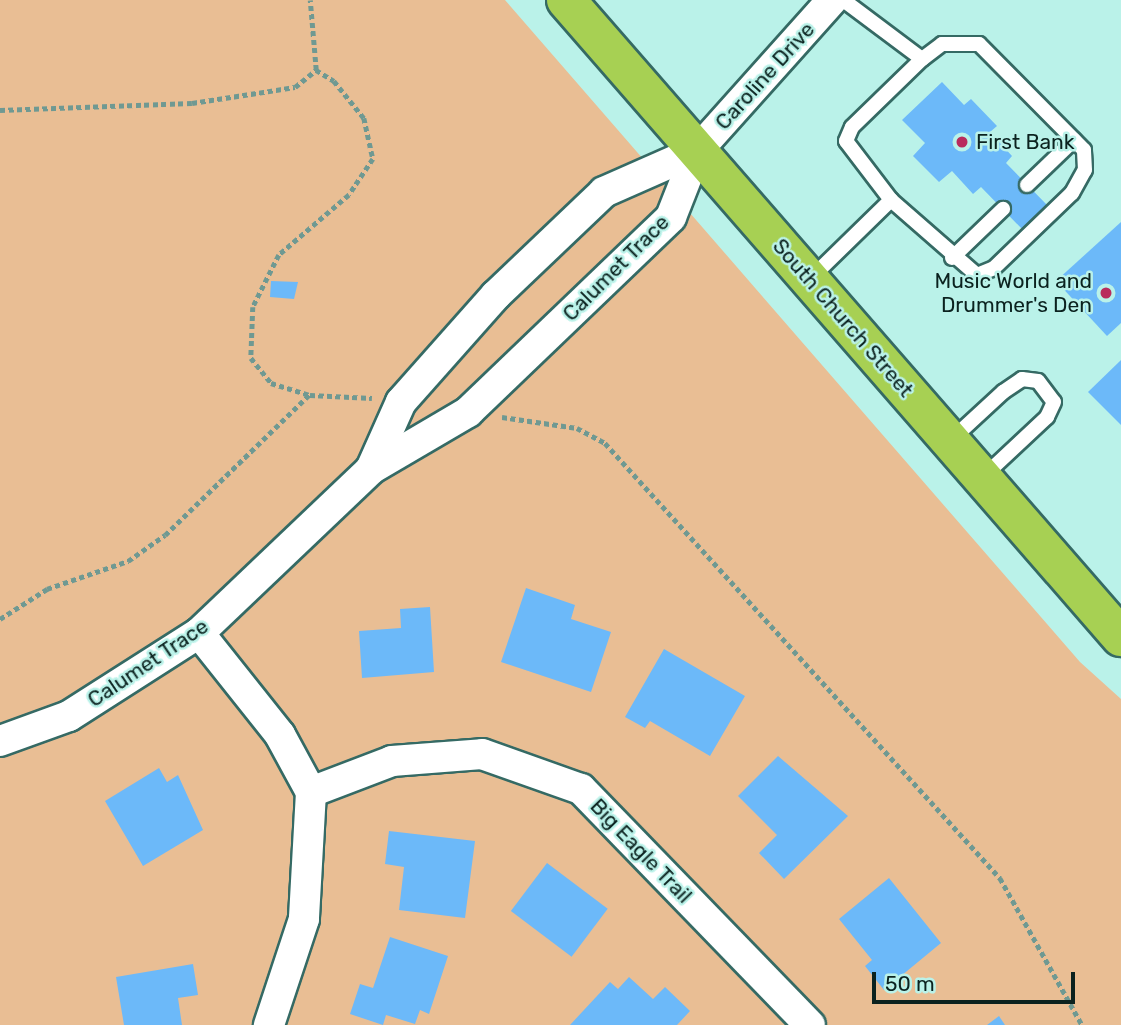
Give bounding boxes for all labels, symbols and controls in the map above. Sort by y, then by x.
street label: Caroline Drive [710,17,820,135]
place label: First Bank [976,129,1075,155]
marker: First Bank [954,134,970,150]
street label: Calumet Trace [558,210,674,326]
street label: South Church Street [767,234,919,402]
place label: Music World and Drummer's Den [934,268,1092,318]
marker: Music World and Drummer's Den [1098,285,1114,301]
street label: Calumet Trace [83,613,213,713]
street label: Big Eagle Trail [585,793,697,909]
scale bar [876,958,1079,1002]
text: 50 m [885,971,935,996]

